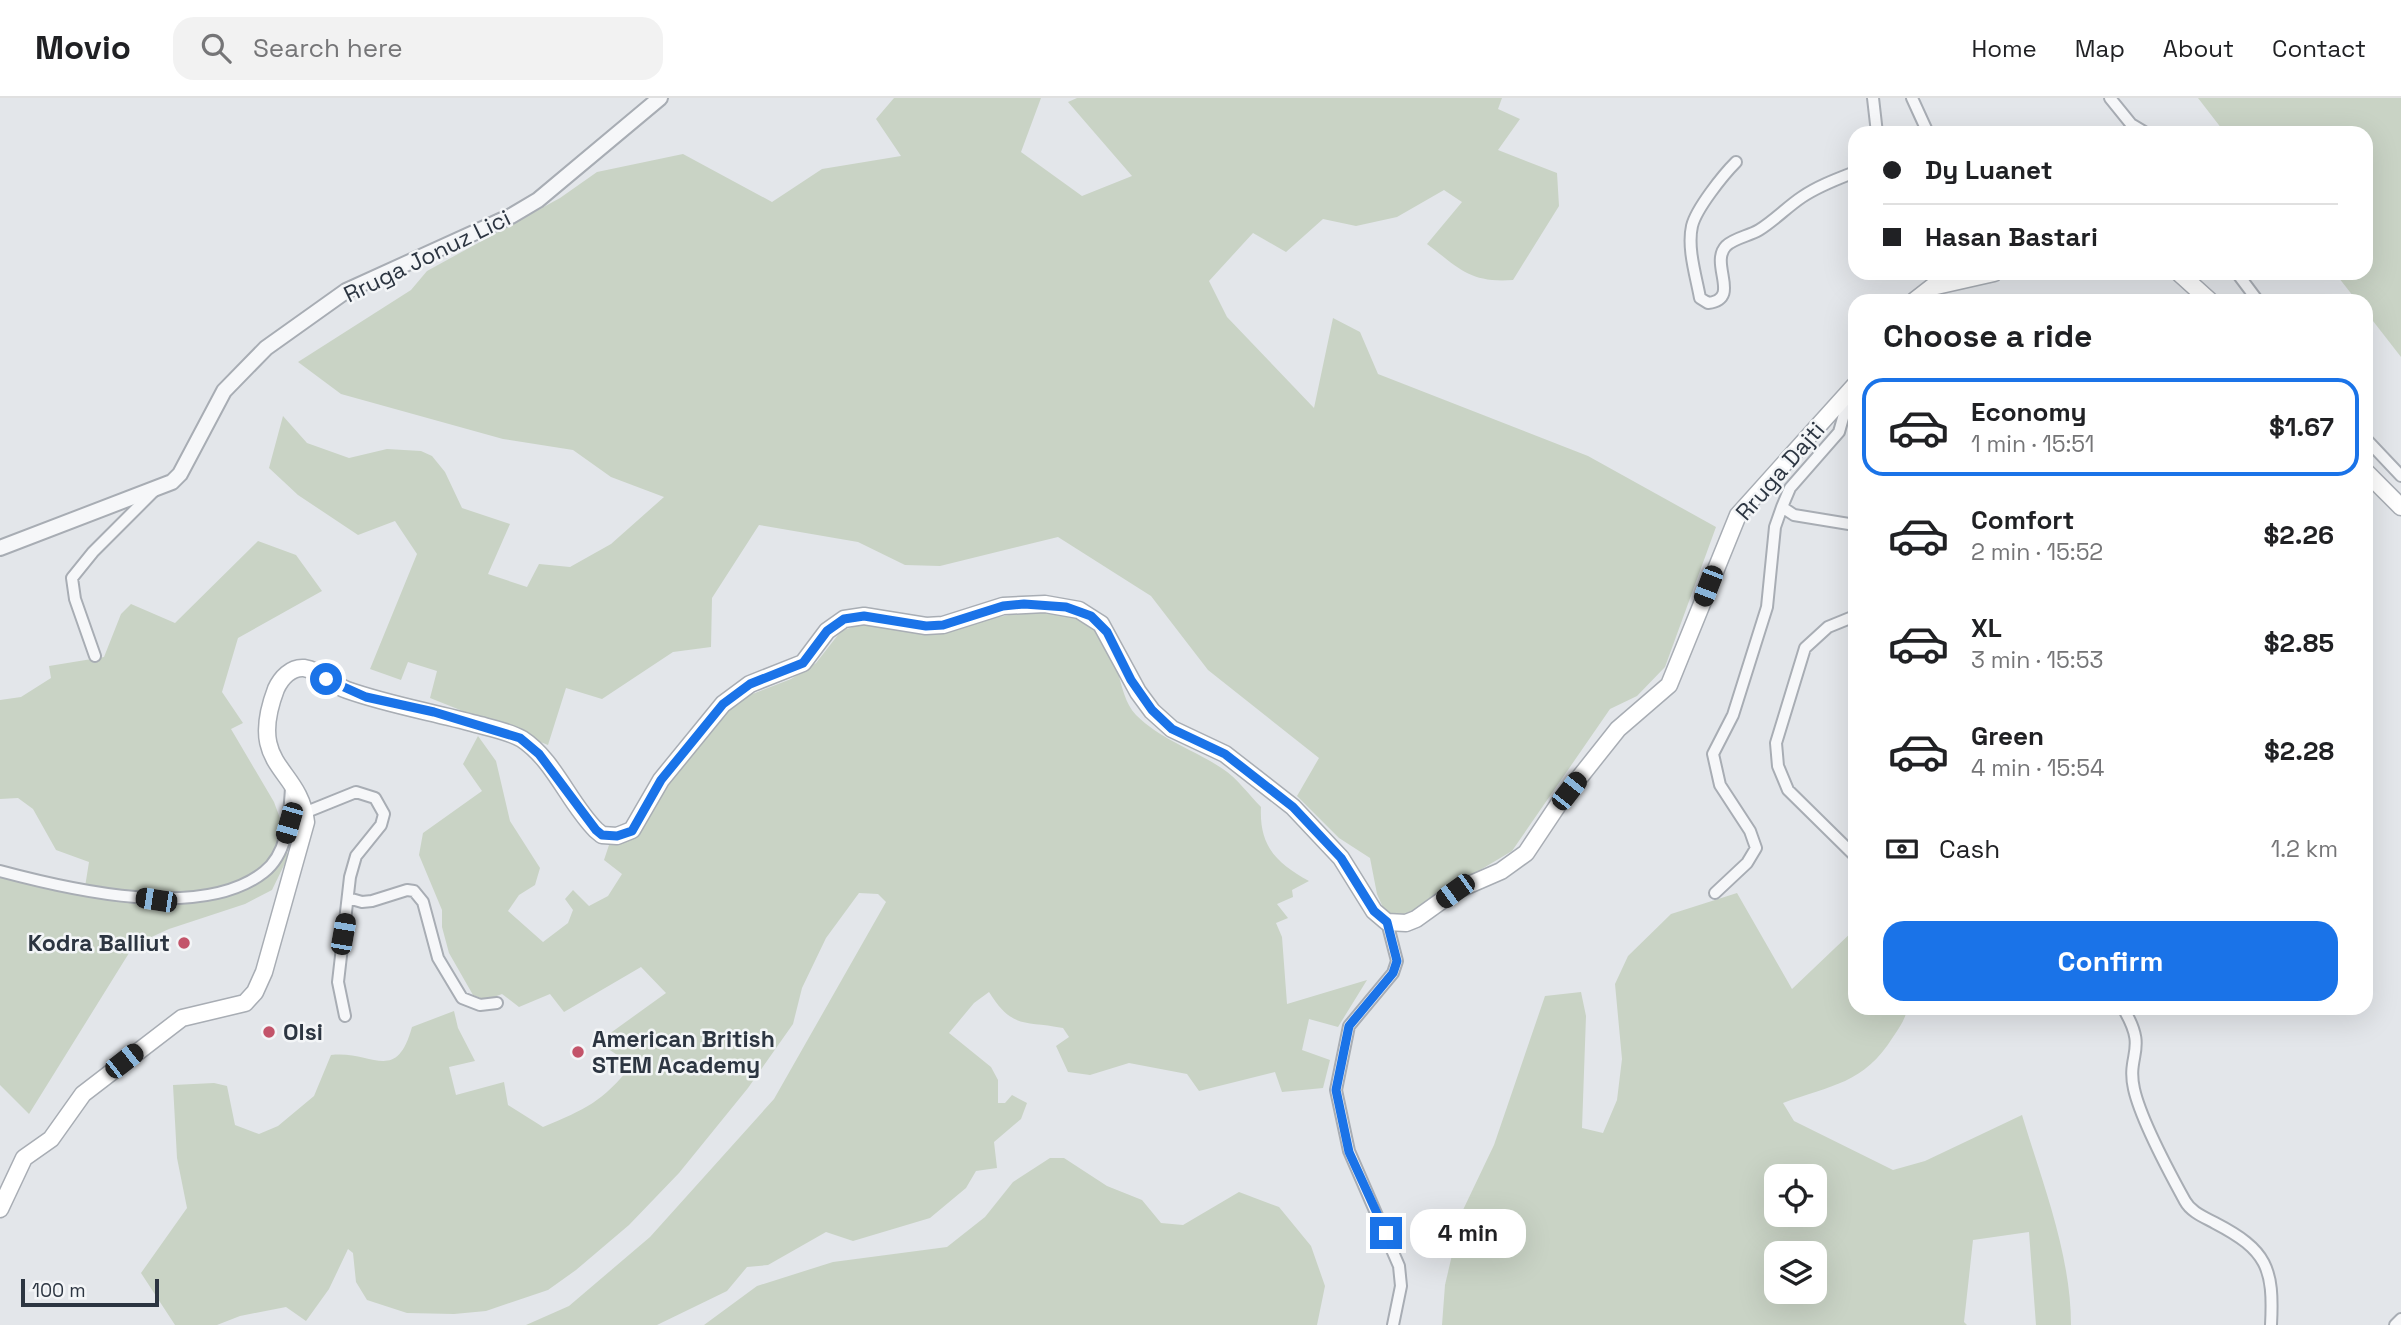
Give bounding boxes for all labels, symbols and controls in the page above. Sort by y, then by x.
search box [173,17,663,80]
text: Movio [35,27,131,69]
icon: search [197,29,235,67]
text: Search here [253,31,403,65]
text: Home [1971,33,2037,64]
text: Map [2075,33,2125,64]
text: About [2163,33,2234,64]
text: Contact [2272,33,2366,64]
text: Dy Luanet [1925,153,2053,187]
street label: Rruga Jonuz Lici [339,203,515,309]
text: Hasan Bastari [1925,220,2098,254]
text: Choose a ride [1883,316,2093,356]
text: Economy [1971,395,2087,429]
icon: car [1887,396,1950,459]
text: $1.67 [2269,410,2334,444]
street label: Rruga Dajti [1729,415,1831,527]
text: 1 min · 15:51 [1971,429,2094,459]
text: Comfort [1971,503,2074,537]
icon: car [1887,504,1950,567]
text: $2.26 [2264,518,2334,552]
text: 2 min · 15:52 [1971,537,2103,567]
car [1691,563,1726,609]
text: XL [1971,611,2002,645]
icon: car [1887,612,1950,675]
text: $2.85 [2264,626,2334,660]
text: 3 min · 15:53 [1971,645,2103,675]
route start [310,663,342,695]
text: Green [1971,719,2044,753]
icon: car [1887,720,1950,783]
text: $2.28 [2264,734,2334,768]
text: 4 min · 15:54 [1971,753,2104,783]
car [1548,768,1591,814]
car [274,800,305,846]
icon: cash [1883,830,1921,868]
text: Cash [1939,832,2000,866]
text: 1.2 km [2271,834,2338,864]
car [1432,870,1479,912]
car [134,886,179,914]
car [330,911,357,957]
button: Confirm [1883,921,2338,1001]
place label: Kodra Balliut [28,928,170,958]
marker: Kodra Balliut [176,935,192,951]
place label: Olsi [283,1017,323,1047]
marker: Olsi [261,1024,277,1040]
place label: American British STEM Academy [592,1024,775,1080]
car [101,1040,148,1082]
marker: American British STEM Academy [570,1044,586,1060]
map controls [1764,1164,1827,1304]
button: locate [1764,1164,1827,1227]
callout: 4 min [1410,1208,1526,1258]
route end [1370,1217,1402,1249]
text: 4 min [1438,1218,1498,1248]
button: layers [1764,1241,1827,1304]
scale bar [21,1276,159,1308]
text: 100 m [32,1278,86,1303]

